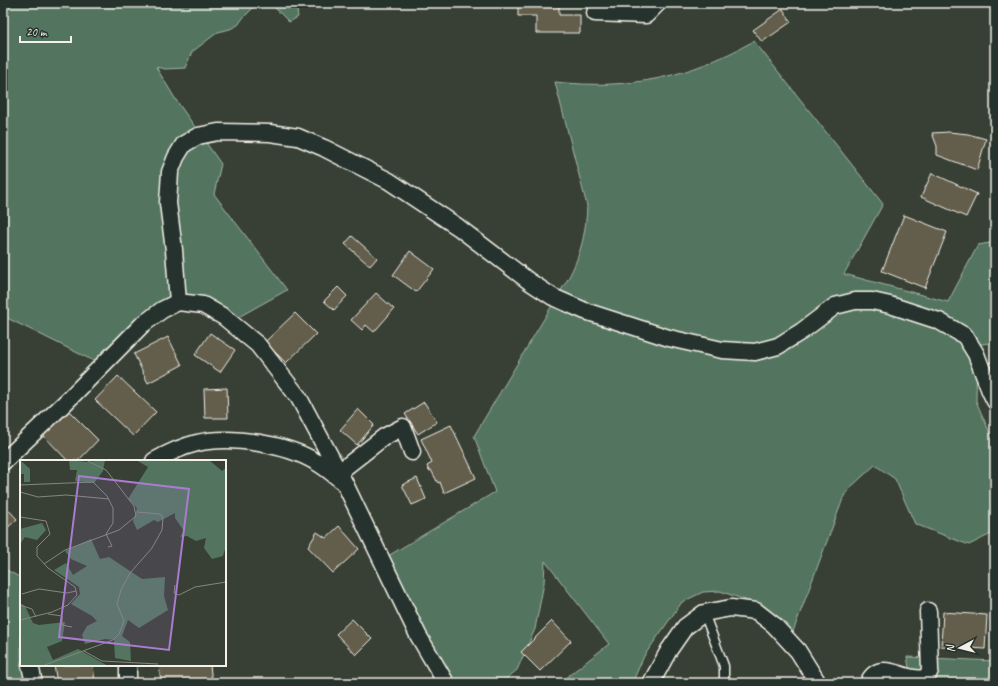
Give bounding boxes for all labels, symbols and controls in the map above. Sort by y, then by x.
scale bar [20,18,71,44]
text: 20 m [26,24,48,40]
inset map [20,460,226,666]
north arrow [940,628,980,668]
text: N [942,643,957,653]

